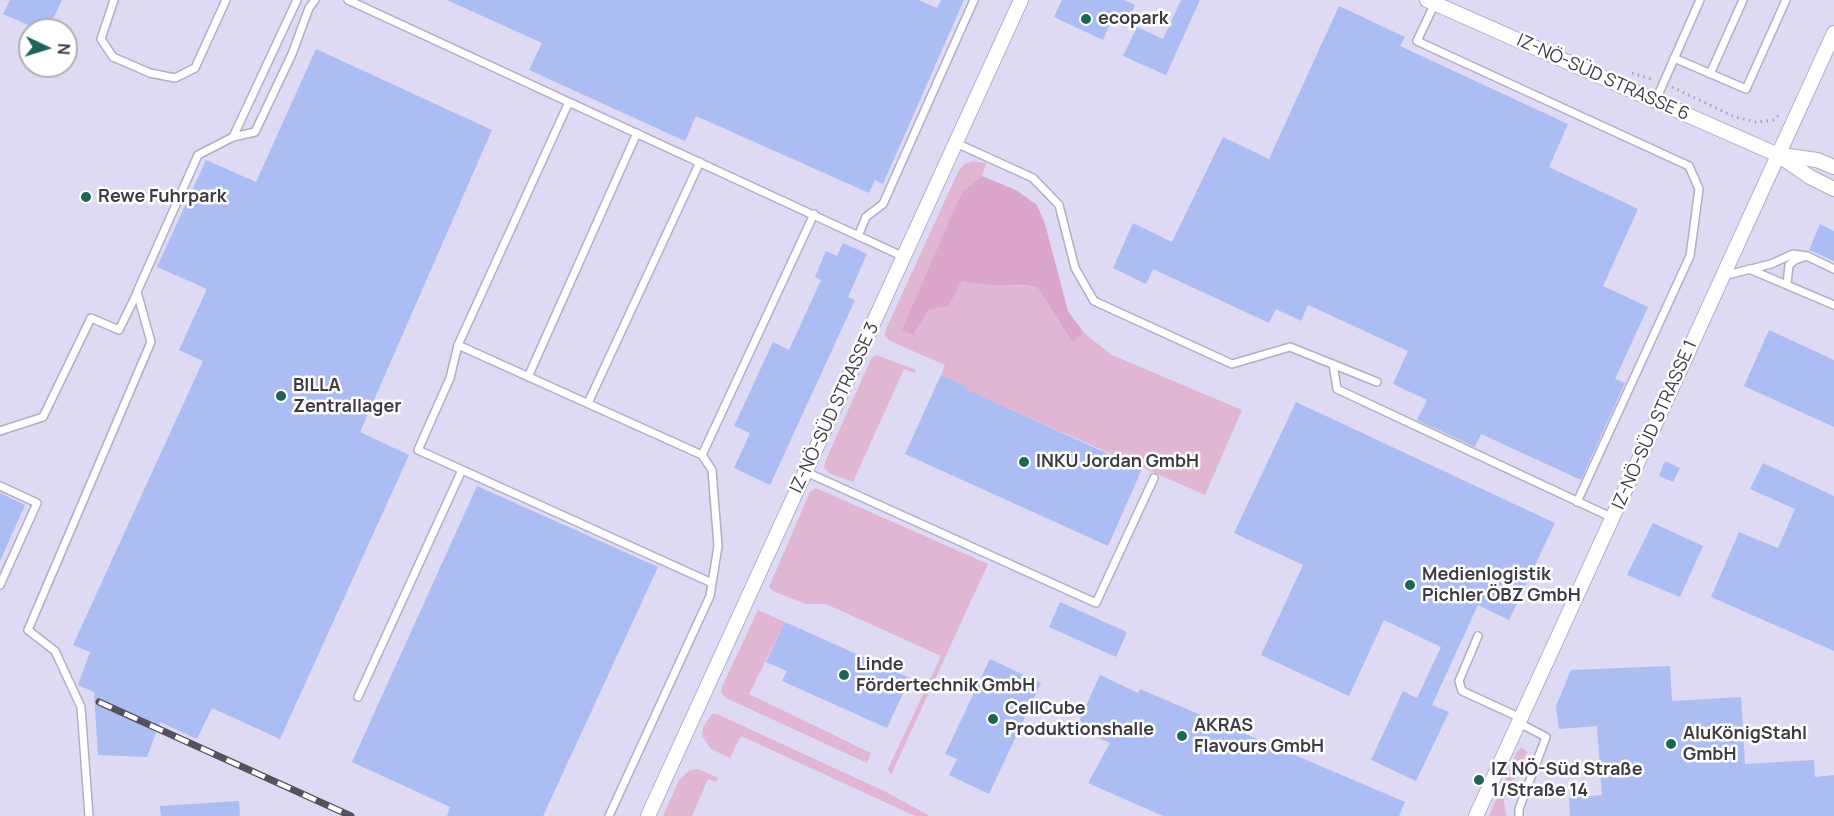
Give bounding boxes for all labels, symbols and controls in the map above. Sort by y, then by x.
place label: ecopark [1098,8,1168,30]
marker: ecopark [1079,12,1093,26]
north arrow [18,18,78,78]
street label: IZ-NÖ-SÜD STRASSE 6 [1513,30,1693,126]
text: N [53,43,75,56]
place label: Rewe Fuhrpark [98,186,226,208]
marker: Rewe Fuhrpark [79,190,93,204]
street label: IZ-NÖ-SÜD STRASSE 3 [786,319,884,497]
street label: IZ-NÖ-SÜD STRASSE 1 [1608,337,1702,513]
place label: BILLA Zentrallager [293,375,401,418]
marker: BILLA Zentrallager [274,389,288,403]
place label: INKU Jordan GmbH [1036,451,1199,473]
marker: INKU Jordan GmbH [1017,455,1031,469]
place label: Medienlogistik Pichler ÖBZ GmbH [1422,564,1581,606]
marker: Medienlogistik Pichler ÖBZ GmbH [1403,578,1417,592]
place label: Linde Fördertechnik GmbH [856,654,1035,696]
marker: Linde Fördertechnik GmbH [837,668,851,682]
place label: CellCube Produktionshalle [1005,698,1154,740]
marker: CellCube Produktionshalle [986,712,1000,726]
place label: AKRAS Flavours GmbH [1194,715,1324,758]
place label: AluKönigStahl GmbH [1683,723,1807,766]
marker: AKRAS Flavours GmbH [1175,729,1189,743]
marker: AluKönigStahl GmbH [1664,737,1678,751]
place label: IZ NÖ-Süd Straße 1/Straße 14 [1491,759,1643,802]
marker: IZ NÖ-Süd Straße 1/Straße 14 [1472,773,1486,787]

